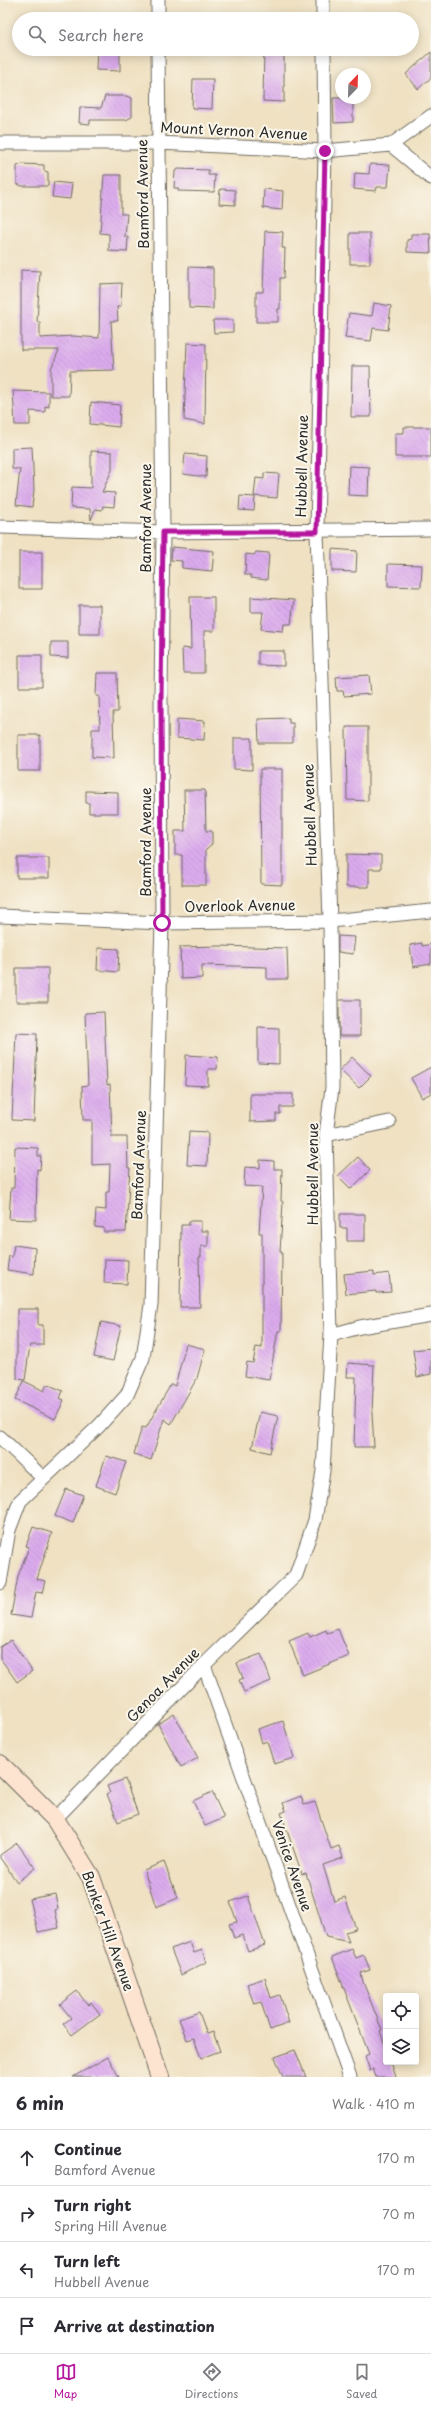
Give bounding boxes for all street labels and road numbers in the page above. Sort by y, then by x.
street label: Mount Vernon Avenue [160,116,309,145]
street label: Bamford Avenue [131,139,154,249]
street label: Hubbell Avenue [290,414,313,518]
street label: Bamford Avenue [135,463,156,573]
street label: Hubbell Avenue [297,763,322,867]
street label: Bamford Avenue [135,787,156,897]
street label: Overlook Avenue [184,894,296,917]
street label: Bamford Avenue [126,1110,151,1220]
street label: Hubbell Avenue [302,1122,323,1225]
street label: Genoa Avenue [122,1642,204,1727]
street label: Venice Avenue [267,1818,318,1914]
street label: Bunker Hill Avenue [77,1868,140,1994]

